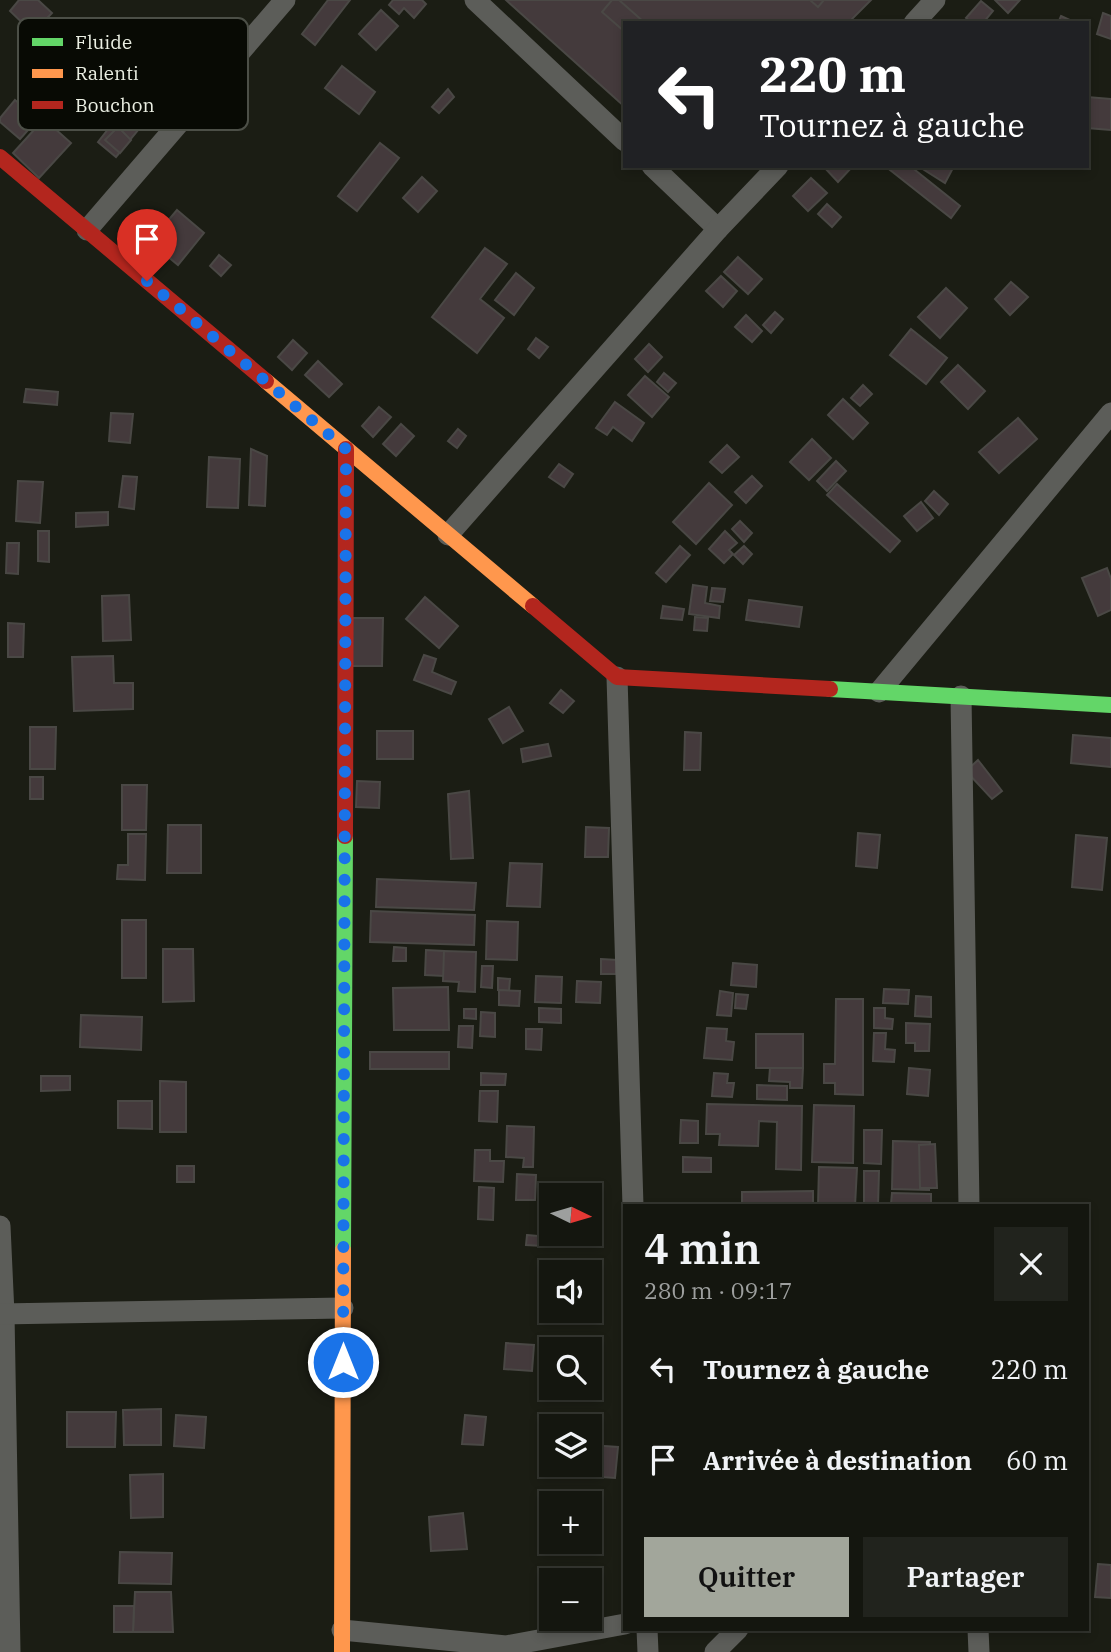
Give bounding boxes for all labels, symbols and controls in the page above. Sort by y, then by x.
legend [18,18,248,130]
text: Fluide [75,30,132,54]
text: 220 m [759,42,906,105]
icon: left [644,49,735,140]
text: Ralenti [75,61,139,85]
text: Bouchon [75,93,155,117]
text: Tournez à gauche [759,104,1025,146]
pin [117,209,177,281]
icon: arrive [128,220,166,258]
north arrow [539,1183,602,1246]
map controls [539,1183,602,1631]
text: 4 min [644,1221,761,1276]
button: close [994,1227,1068,1301]
button: sound [539,1260,602,1323]
text: 280 m · 09:17 [644,1275,793,1305]
position arrow [306,1325,380,1399]
button: search [539,1337,602,1400]
icon: left [644,1350,682,1388]
text: Tournez à gauche [703,1352,929,1386]
text: 220 m [990,1352,1068,1386]
button: layers [539,1414,602,1477]
icon: arrive [644,1441,682,1479]
text: Arrivée à destination [703,1443,972,1477]
text: 60 m [1006,1443,1068,1477]
button: + [539,1491,602,1554]
button: Quitter [644,1537,849,1617]
button: Partager [863,1537,1068,1617]
button: − [539,1568,602,1631]

